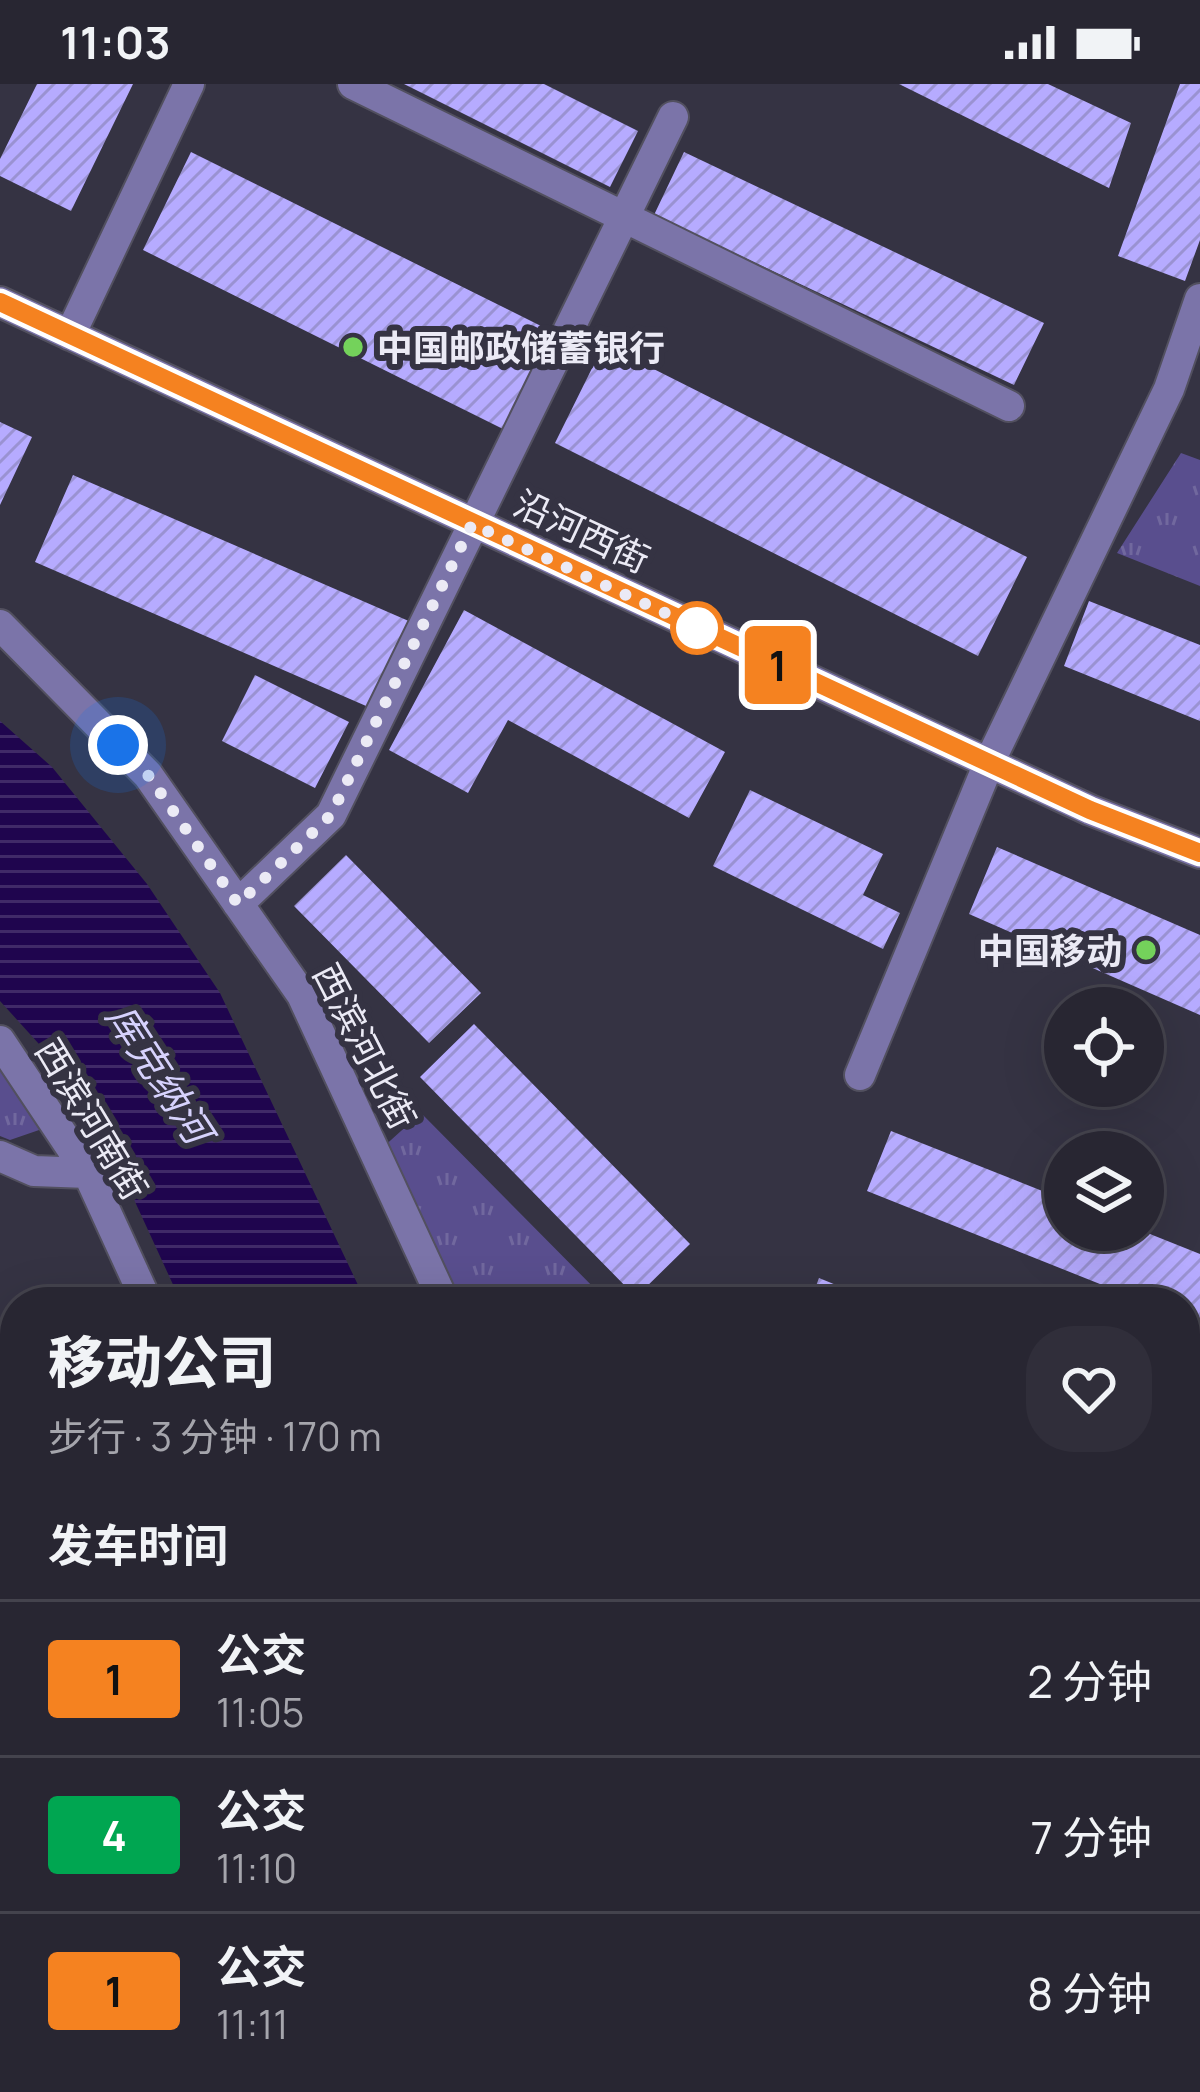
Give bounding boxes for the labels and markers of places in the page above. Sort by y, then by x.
place label: 中国邮政储蓄银行 [377,323,665,372]
marker: 中国邮政储蓄银行 [340,334,366,360]
unlabelled marker [672,603,722,653]
place label: 中国移动 [978,926,1122,975]
marker: 中国移动 [1133,937,1159,963]

